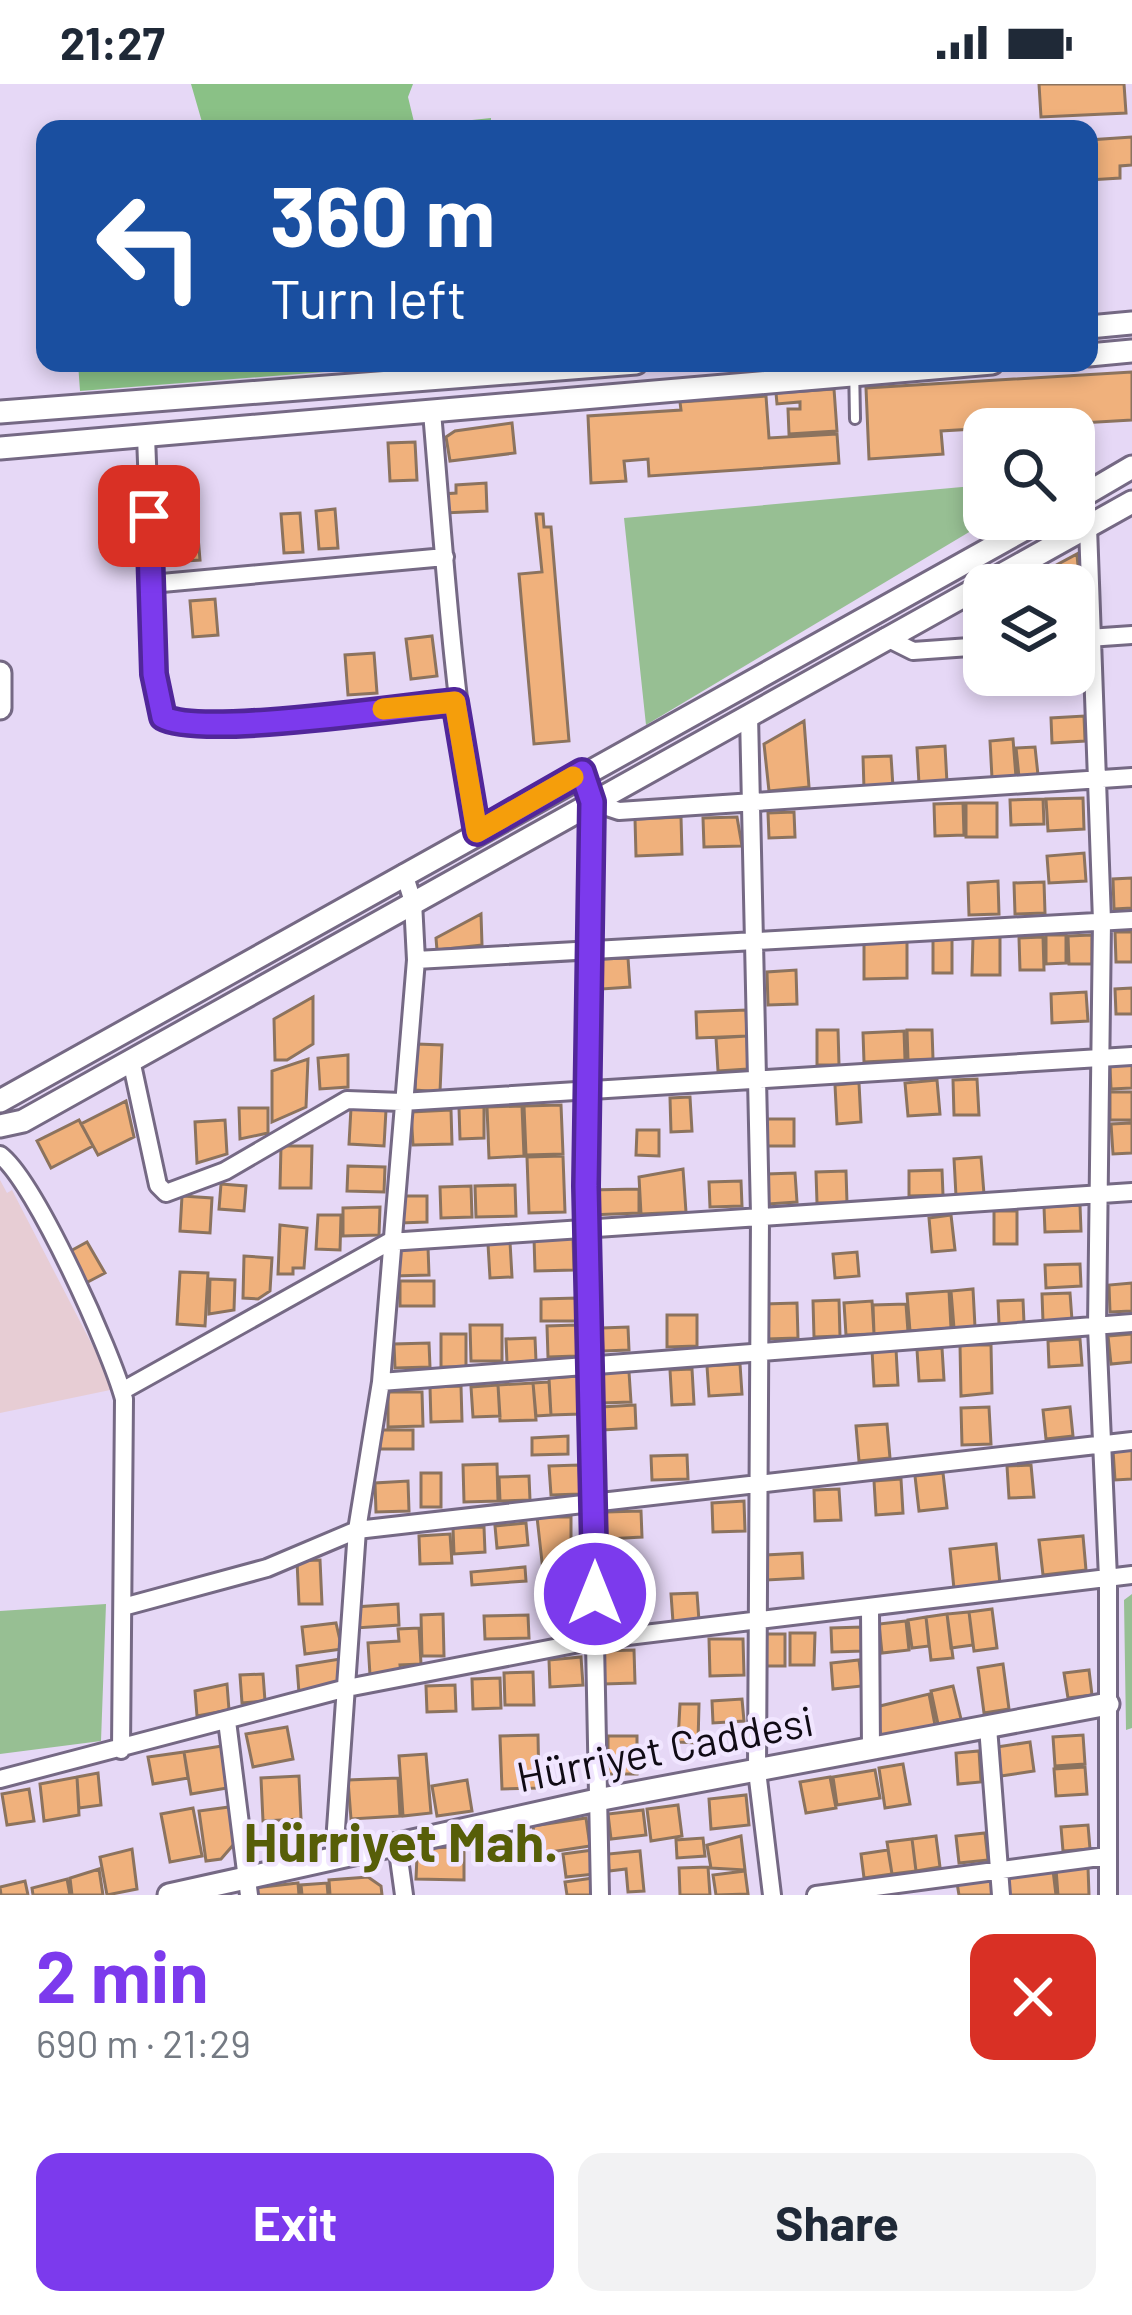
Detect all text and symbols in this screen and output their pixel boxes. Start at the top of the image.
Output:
text: 21:27 [60,15,165,69]
text: 360 m [270,163,495,264]
icon: left [72,168,228,324]
text: Turn left [270,265,467,330]
map controls [963,408,1095,696]
button: search [963,408,1095,540]
pin [98,465,200,567]
icon: arrive [116,483,182,549]
button: layers [963,564,1095,696]
position arrow [532,1531,658,1657]
street label: Hürriyet Caddesi [512,1694,817,1801]
district label: Hürriyet Mah. [244,1808,558,1873]
text: 2 min [36,1931,209,2017]
button: close [970,1934,1096,2060]
text: 690 m · 21:29 [36,2019,251,2066]
button: Exit [36,2153,554,2291]
button: Share [578,2153,1096,2291]

